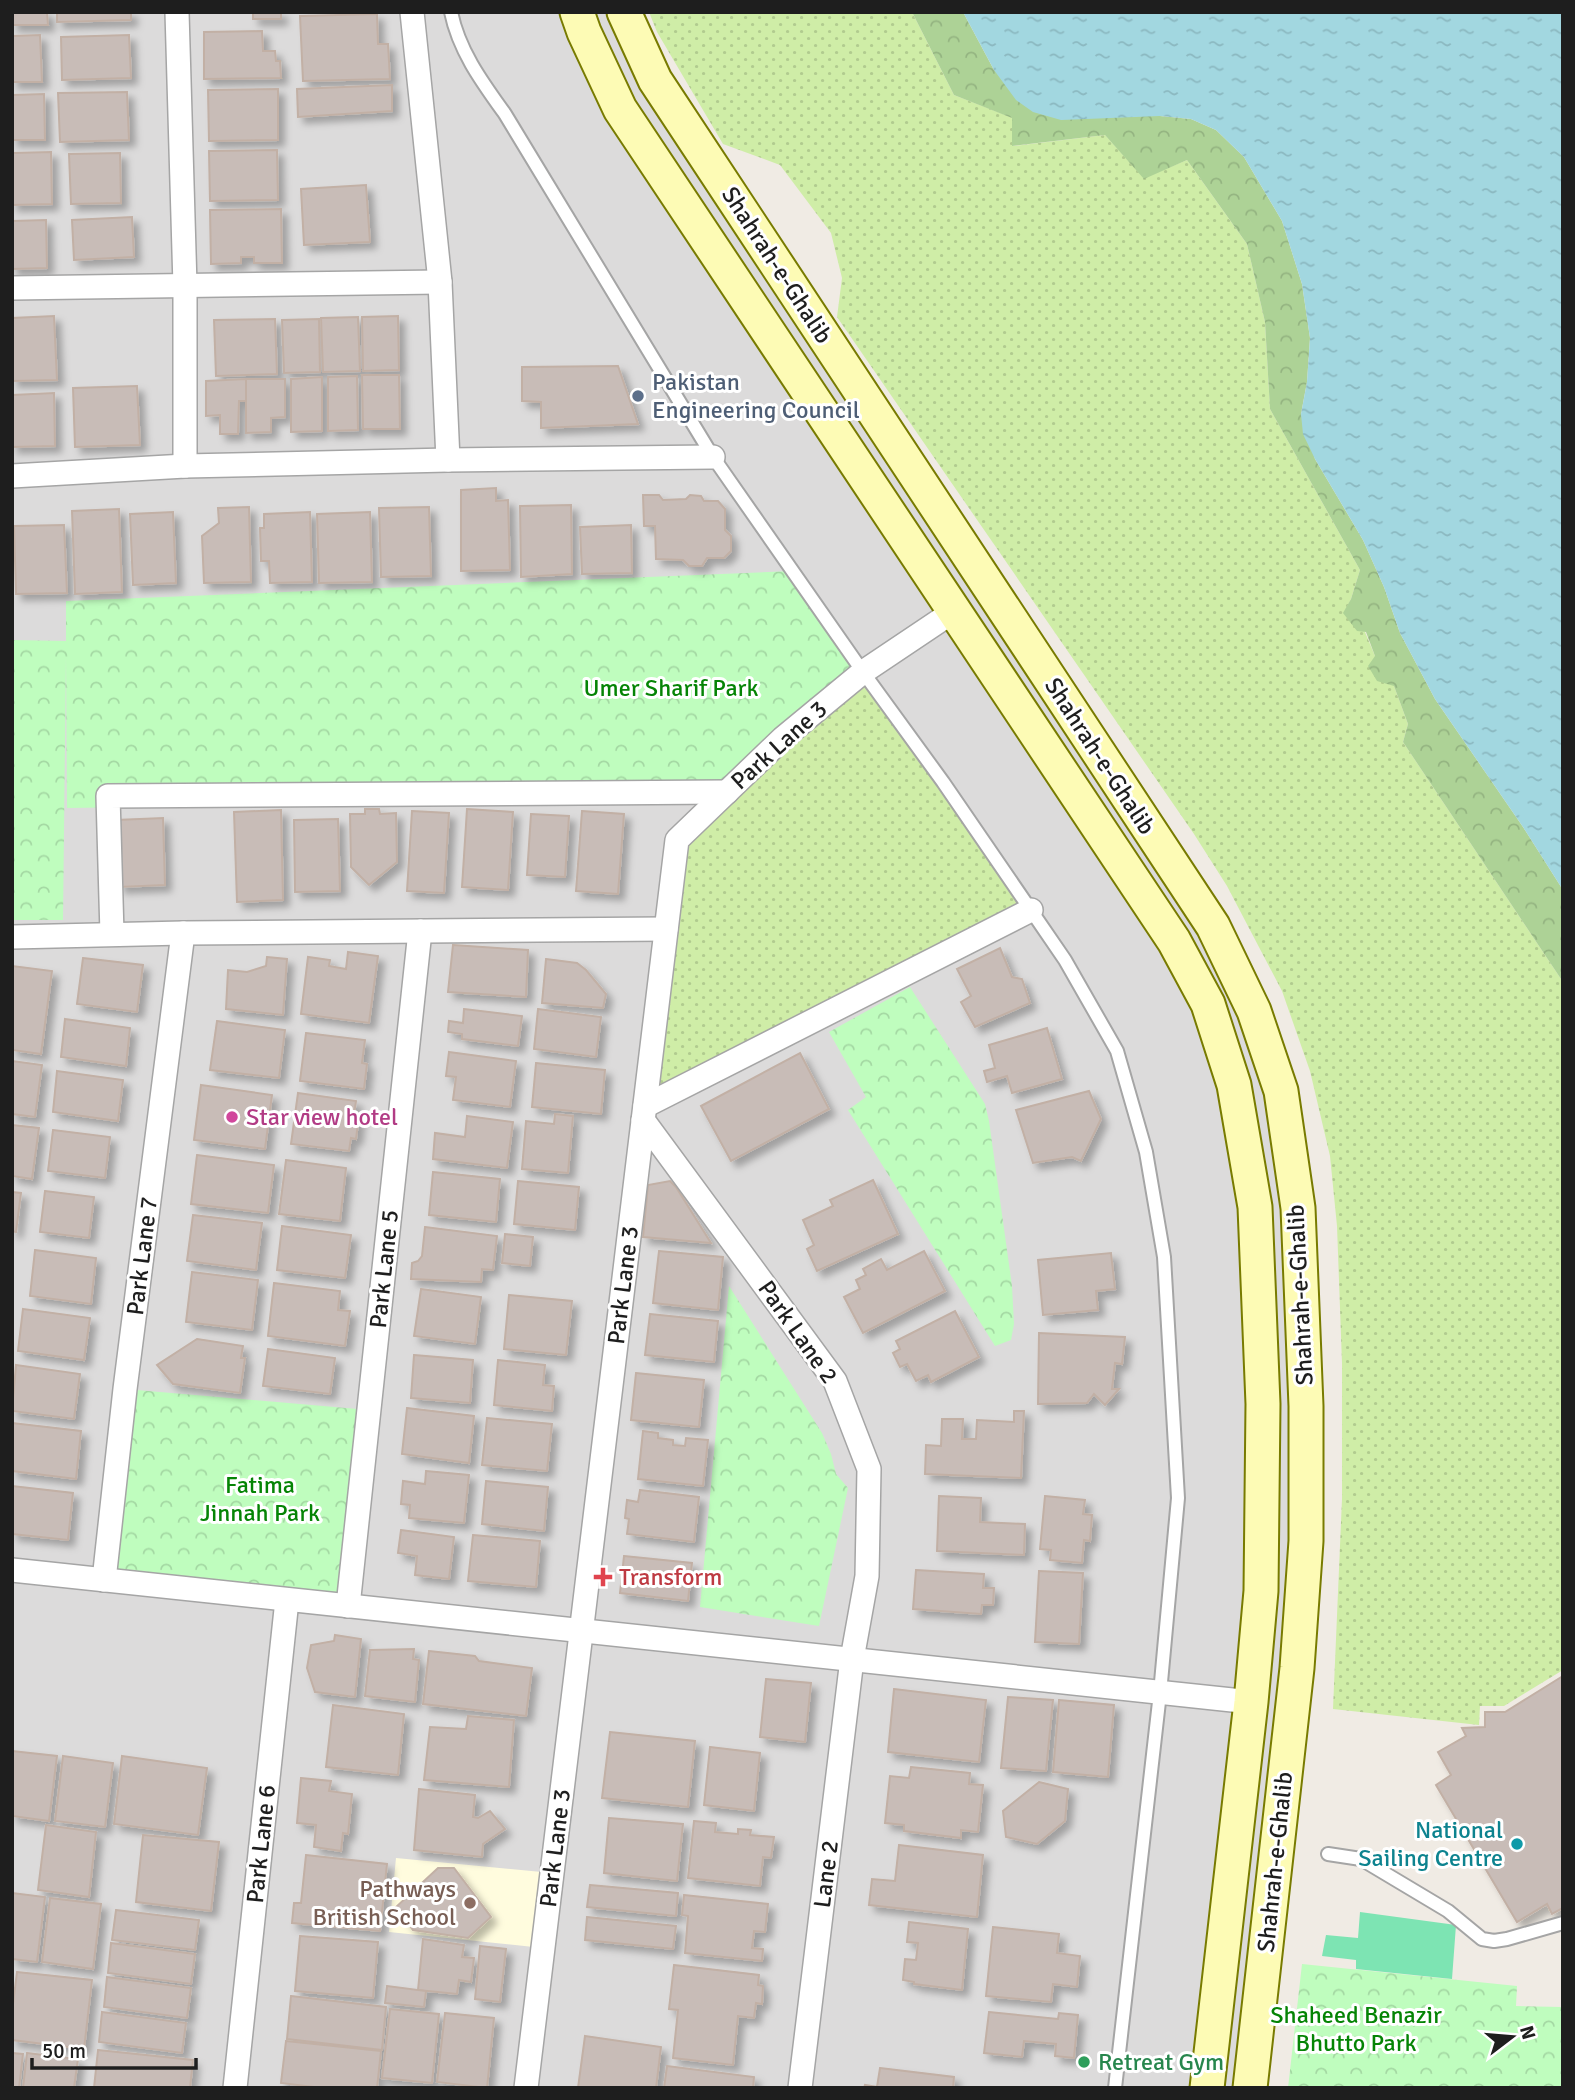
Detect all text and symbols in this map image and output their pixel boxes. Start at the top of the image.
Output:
street label: Shahrah-e-Ghalib [715,181,839,349]
place label: Pakistan Engineering Council [652,367,860,425]
marker: Pakistan Engineering Council [630,388,646,404]
street label: Shahrah-e-Ghalib [1038,672,1162,840]
park label: Umer Sharif Park [584,673,758,703]
street label: Park Lane 3 [725,694,833,796]
place label: Star view hotel [246,1102,398,1132]
marker: Star view hotel [224,1109,240,1125]
street label: Park Lane 7 [120,1195,164,1317]
street label: Shahrah-e-Ghalib [1280,1204,1320,1386]
street label: Park Lane 5 [363,1208,405,1330]
street label: Park Lane 3 [601,1224,645,1346]
street label: Park Lane 2 [752,1275,844,1389]
park label: Fatima Jinnah Park [200,1470,320,1528]
place label: Transform [619,1562,722,1592]
marker: Transform [593,1567,613,1587]
street label: Shahrah-e-Ghalib [1251,1770,1299,1954]
street label: Park Lane 6 [240,1783,282,1905]
street label: Park Lane 3 [533,1787,577,1909]
place label: National Sailing Centre [1358,1815,1503,1873]
marker: National Sailing Centre [1509,1836,1525,1852]
street label: Lane 2 [807,1839,845,1909]
place label: Pathways British School [313,1874,456,1932]
marker: Pathways British School [462,1895,478,1911]
park label: Shaheed Benazir Bhutto Park [1270,2000,1442,2058]
north arrow [1477,2002,1547,2072]
text: N [1514,2023,1541,2042]
scale bar [32,2026,196,2070]
text: 50 m [42,2038,86,2064]
place label: Retreat Gym [1098,2047,1224,2077]
marker: Retreat Gym [1076,2054,1092,2070]

